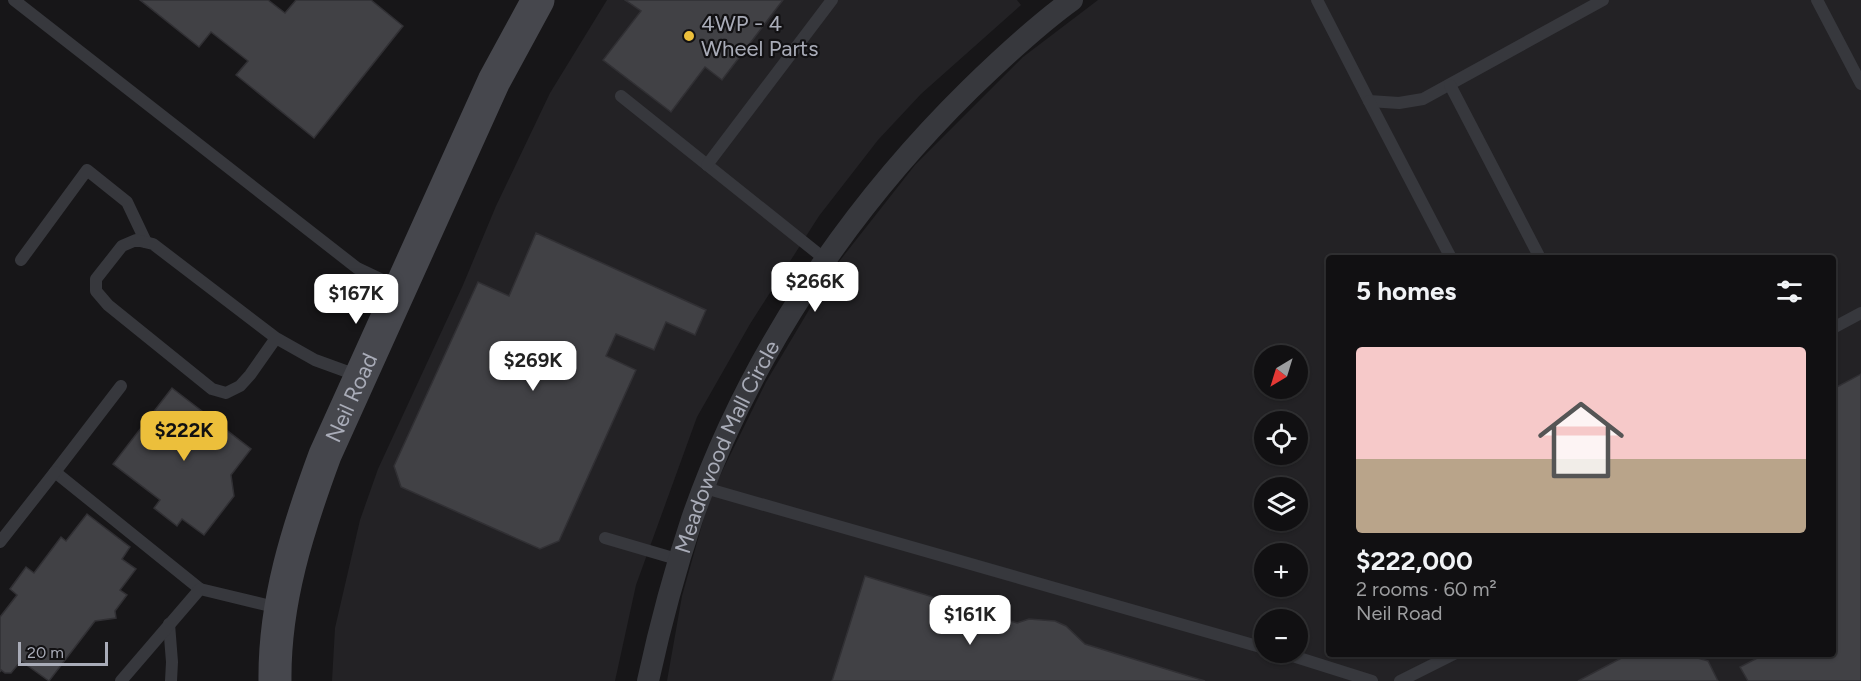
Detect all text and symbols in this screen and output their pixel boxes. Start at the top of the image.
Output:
place label: 4WP - 4 Wheel Parts [701,10,818,62]
marker: 4WP - 4 Wheel Parts [682,29,696,43]
pin: $266K [773,262,857,313]
text: $266K [785,269,845,293]
pin: $167K [314,274,398,325]
text: 5 homes [1356,275,1456,307]
icon: filters [1773,275,1806,308]
text: $167K [328,281,384,305]
street label: Meadowood Mall Circle [669,335,785,557]
pin: $269K [491,341,575,392]
north arrow [1254,345,1308,399]
map controls [1254,345,1308,663]
text: $269K [503,348,563,372]
street label: Neil Road [320,349,383,447]
icon: home [1527,386,1635,494]
pin: $222K [142,411,226,462]
button: locate [1254,411,1308,465]
text: $222K [154,418,214,442]
button: layers [1254,477,1308,531]
button: + [1254,543,1308,597]
text: $222,000 [1356,545,1473,577]
text: 2 rooms · 60 m² [1356,577,1497,601]
pin: $161K [928,595,1012,646]
text: Neil Road [1356,601,1442,625]
text: $161K [944,602,996,626]
button: − [1254,609,1308,663]
scale bar [18,639,108,666]
text: 20 m [27,643,64,662]

